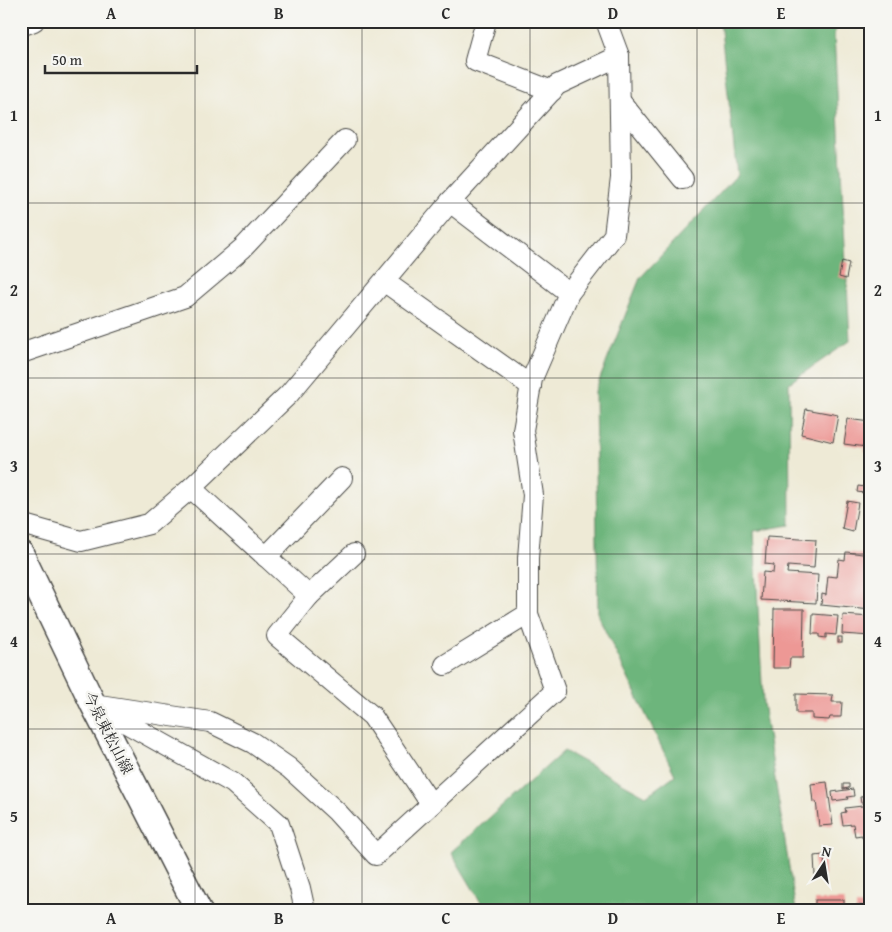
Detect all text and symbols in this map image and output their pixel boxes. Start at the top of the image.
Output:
text: A [106,1,117,25]
text: B [274,1,284,25]
text: C [441,1,451,25]
text: D [608,1,618,25]
text: E [777,1,786,25]
scale bar [45,42,198,74]
text: 50 m [52,49,83,70]
text: 1 [10,103,18,127]
text: 1 [874,103,882,127]
text: 2 [10,278,18,302]
text: 2 [874,278,882,302]
text: 3 [10,454,18,478]
text: 3 [874,454,882,478]
text: 4 [10,629,18,653]
text: 4 [874,629,882,653]
street label: 今泉東松山線 [79,688,138,778]
text: 5 [10,804,18,828]
text: 5 [874,804,882,828]
north arrow [800,840,850,890]
text: N [820,841,834,862]
text: A [106,906,117,930]
text: B [274,906,284,930]
text: C [441,906,451,930]
text: D [608,906,618,930]
text: E [777,906,786,930]

